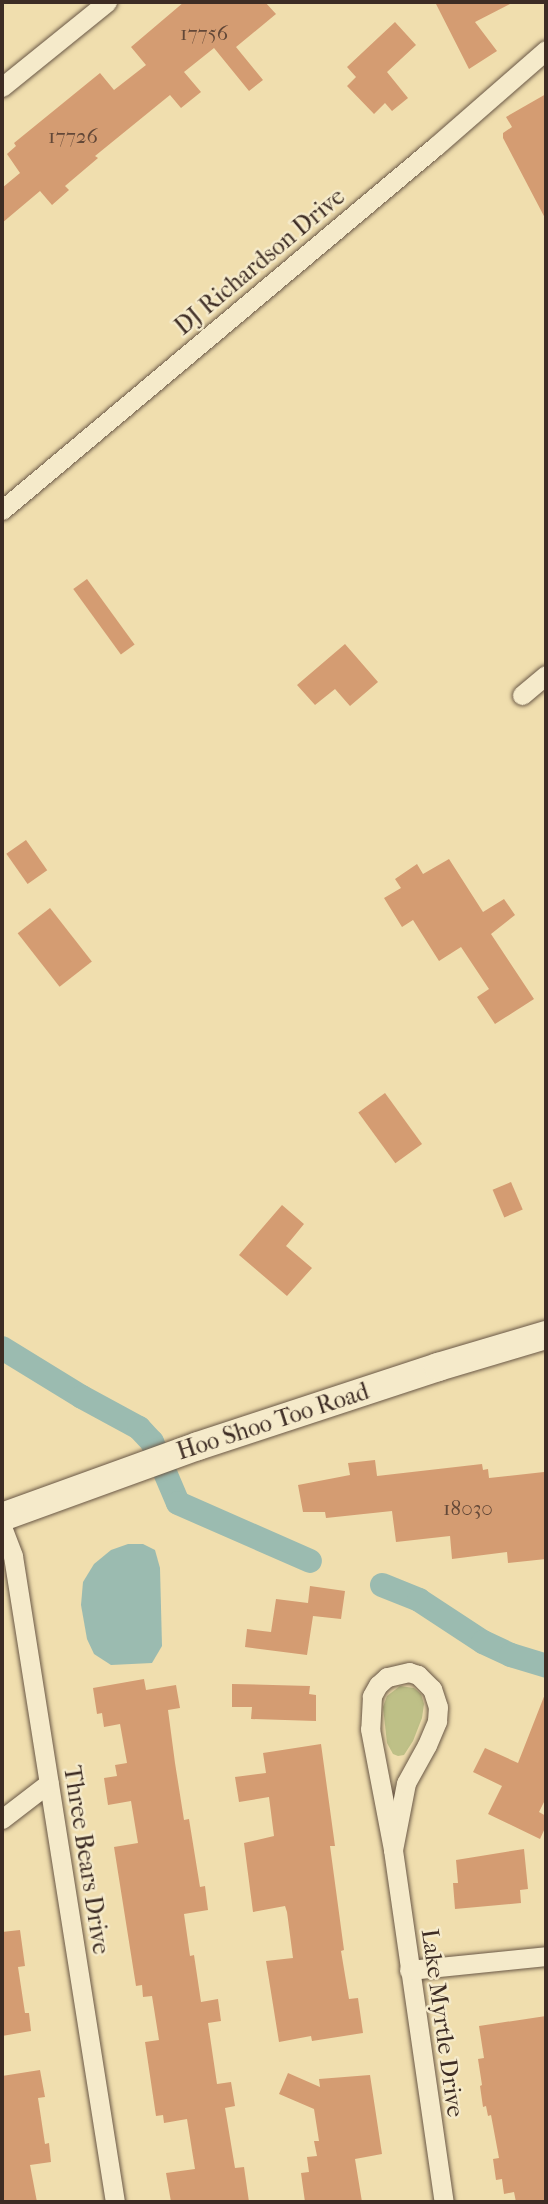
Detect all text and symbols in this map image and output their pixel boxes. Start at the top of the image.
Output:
house number: 17756 [180,20,228,46]
house number: 17726 [48,123,98,149]
street label: DJ Richardson Drive [169,182,351,342]
street label: Hoo Shoo Too Road [173,1377,373,1467]
house number: 18030 [443,1495,493,1521]
street label: Three Bears Drive [57,1764,115,1956]
street label: Lake Myrtle Drive [415,1927,469,2119]

